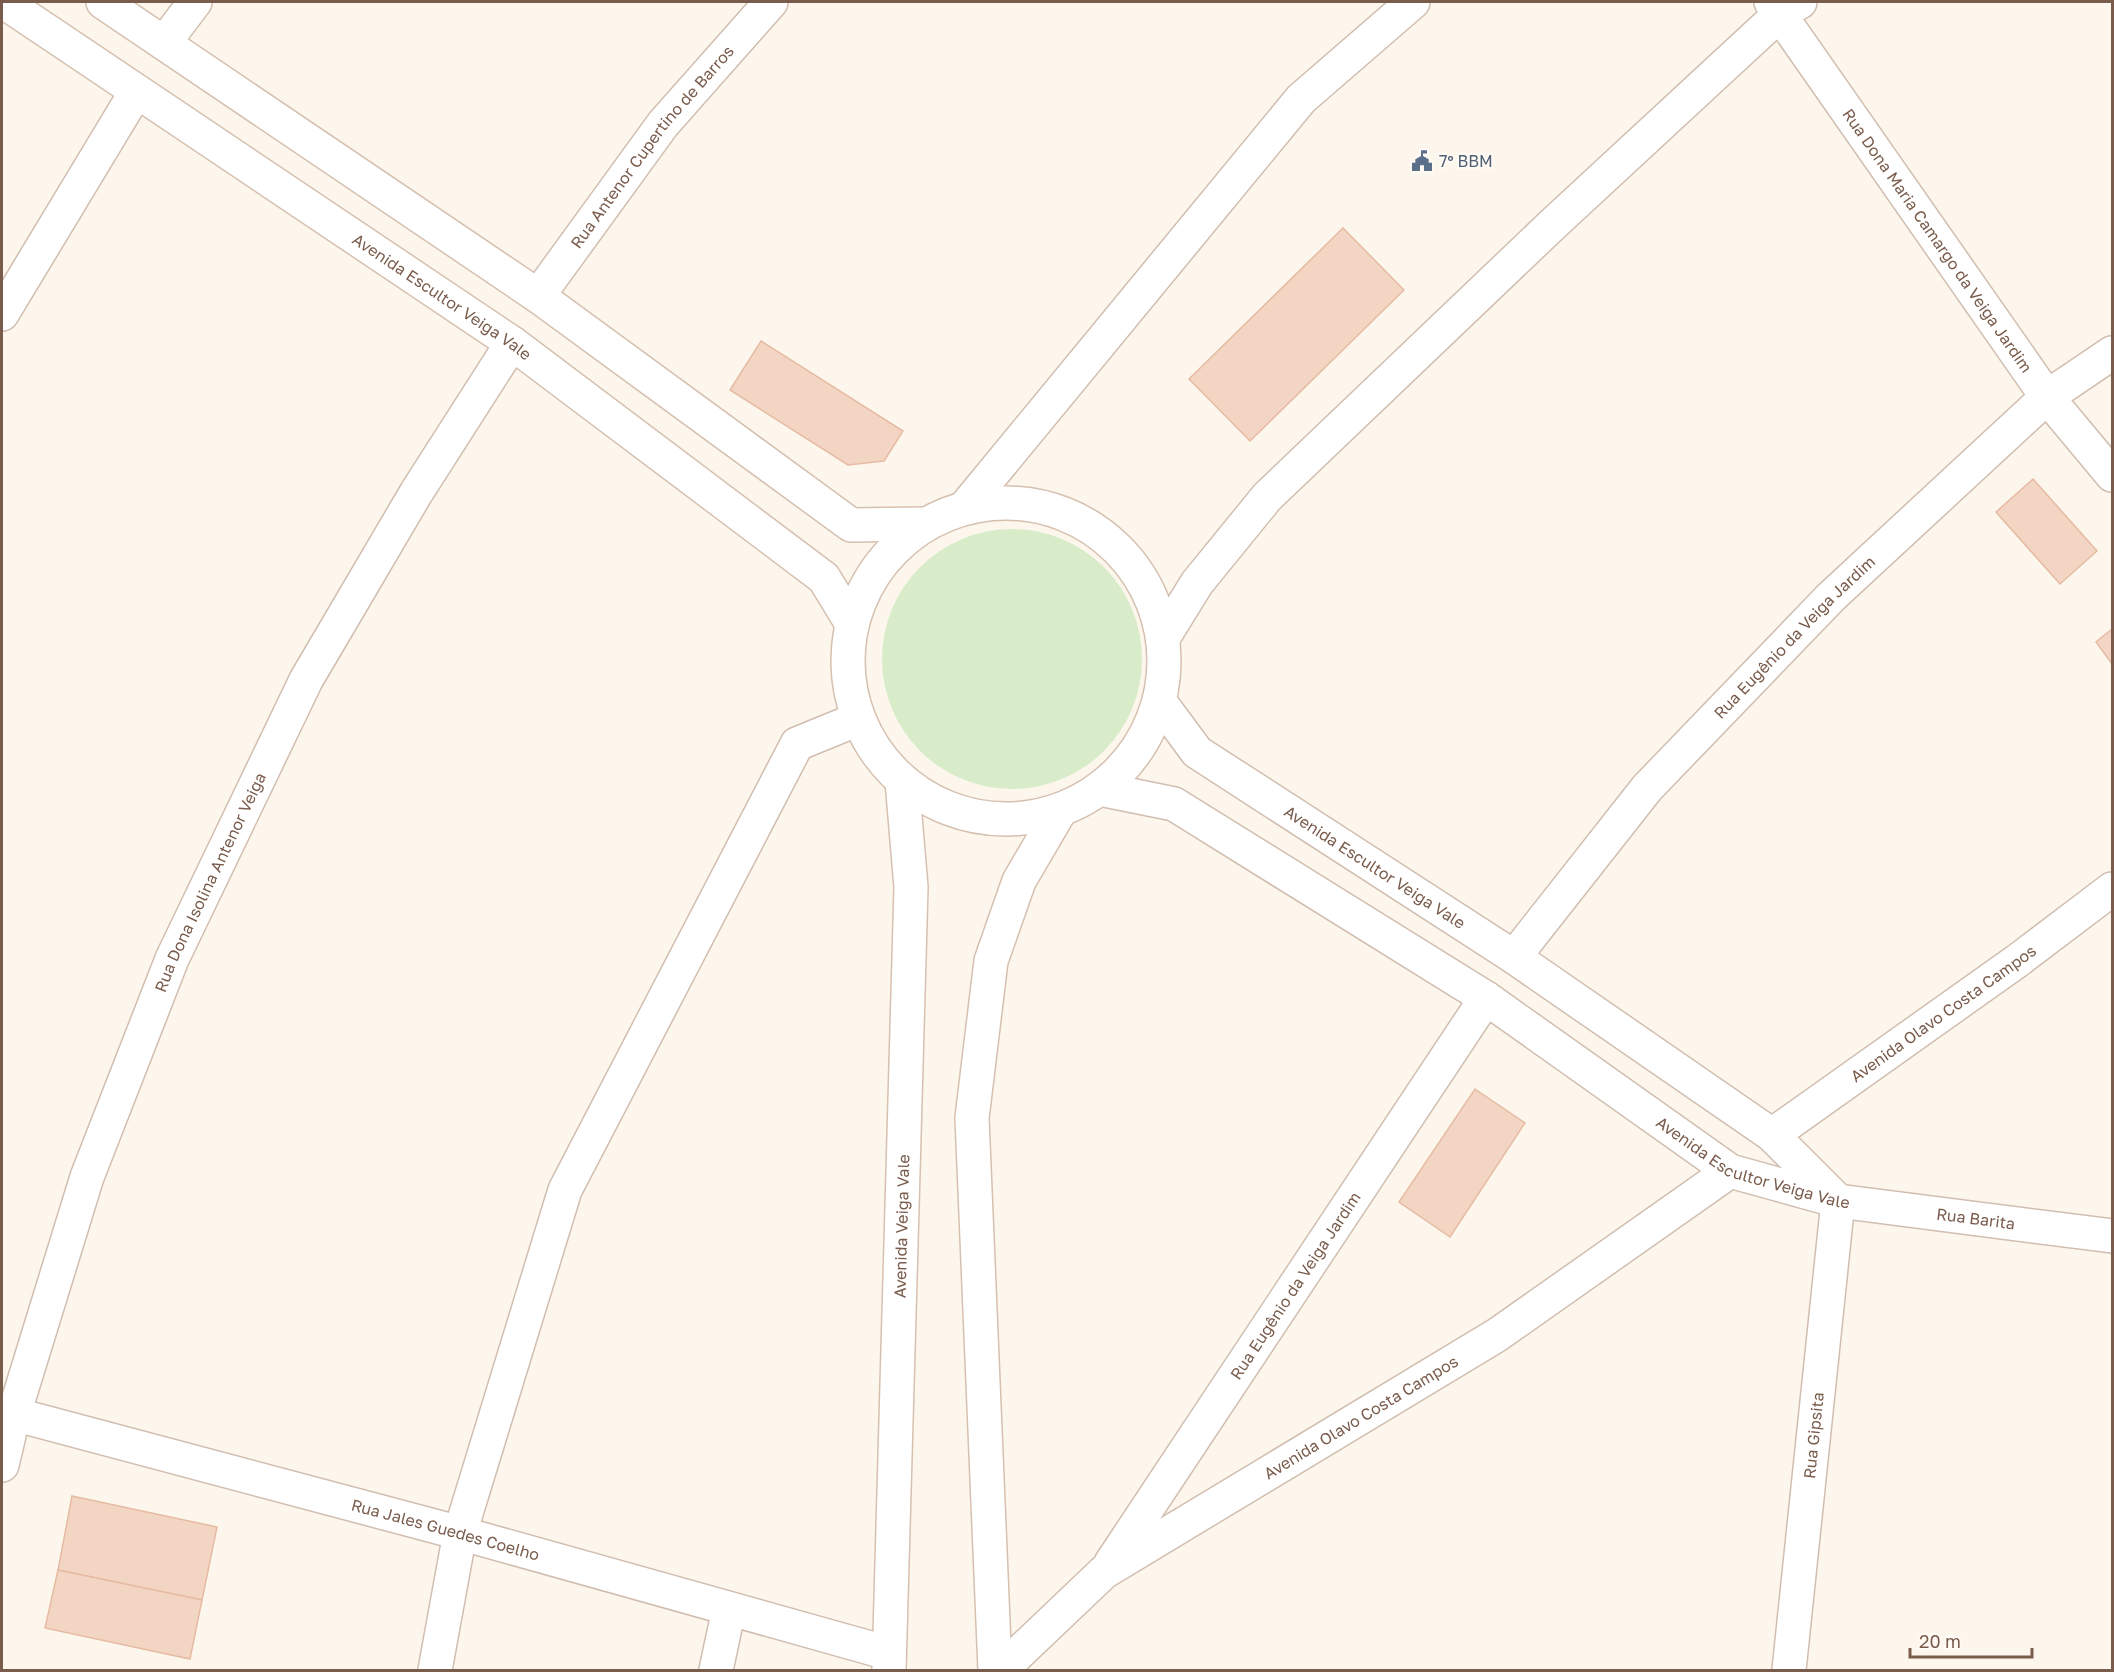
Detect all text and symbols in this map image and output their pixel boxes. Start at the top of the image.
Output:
street label: Rua Antenor Cupertino de Barros [566,41,738,252]
street label: Rua Dona Maria Camargo da Veiga Jardim [1839,105,2037,376]
public building icon: 7º BBM [1410,149,1434,173]
place label: 7º BBM [1439,151,1493,171]
street label: Avenida Escultor Veiga Vale [349,229,536,364]
street label: Rua Eugênio da Veiga Jardim [1709,551,1879,723]
street label: Rua Dona Isolina Antenor Veiga [150,769,270,995]
street label: Avenida Escultor Veiga Vale [1280,801,1469,933]
street label: Avenida Olavo Costa Campos [1846,940,2040,1086]
street label: Avenida Escultor Veiga Vale [1652,1112,1851,1212]
street label: Avenida Veiga Vale [889,1154,913,1298]
street label: Rua Eugênio da Veiga Jardim [1226,1188,1365,1383]
street label: Rua Barita [1935,1204,2016,1234]
street label: Avenida Olavo Costa Campos [1260,1351,1461,1483]
street label: Rua Gipsita [1799,1391,1828,1480]
street label: Rua Jales Guedes Coelho [349,1494,542,1565]
scale bar [1910,1621,2032,1659]
text: 20 m [1919,1630,1961,1652]

